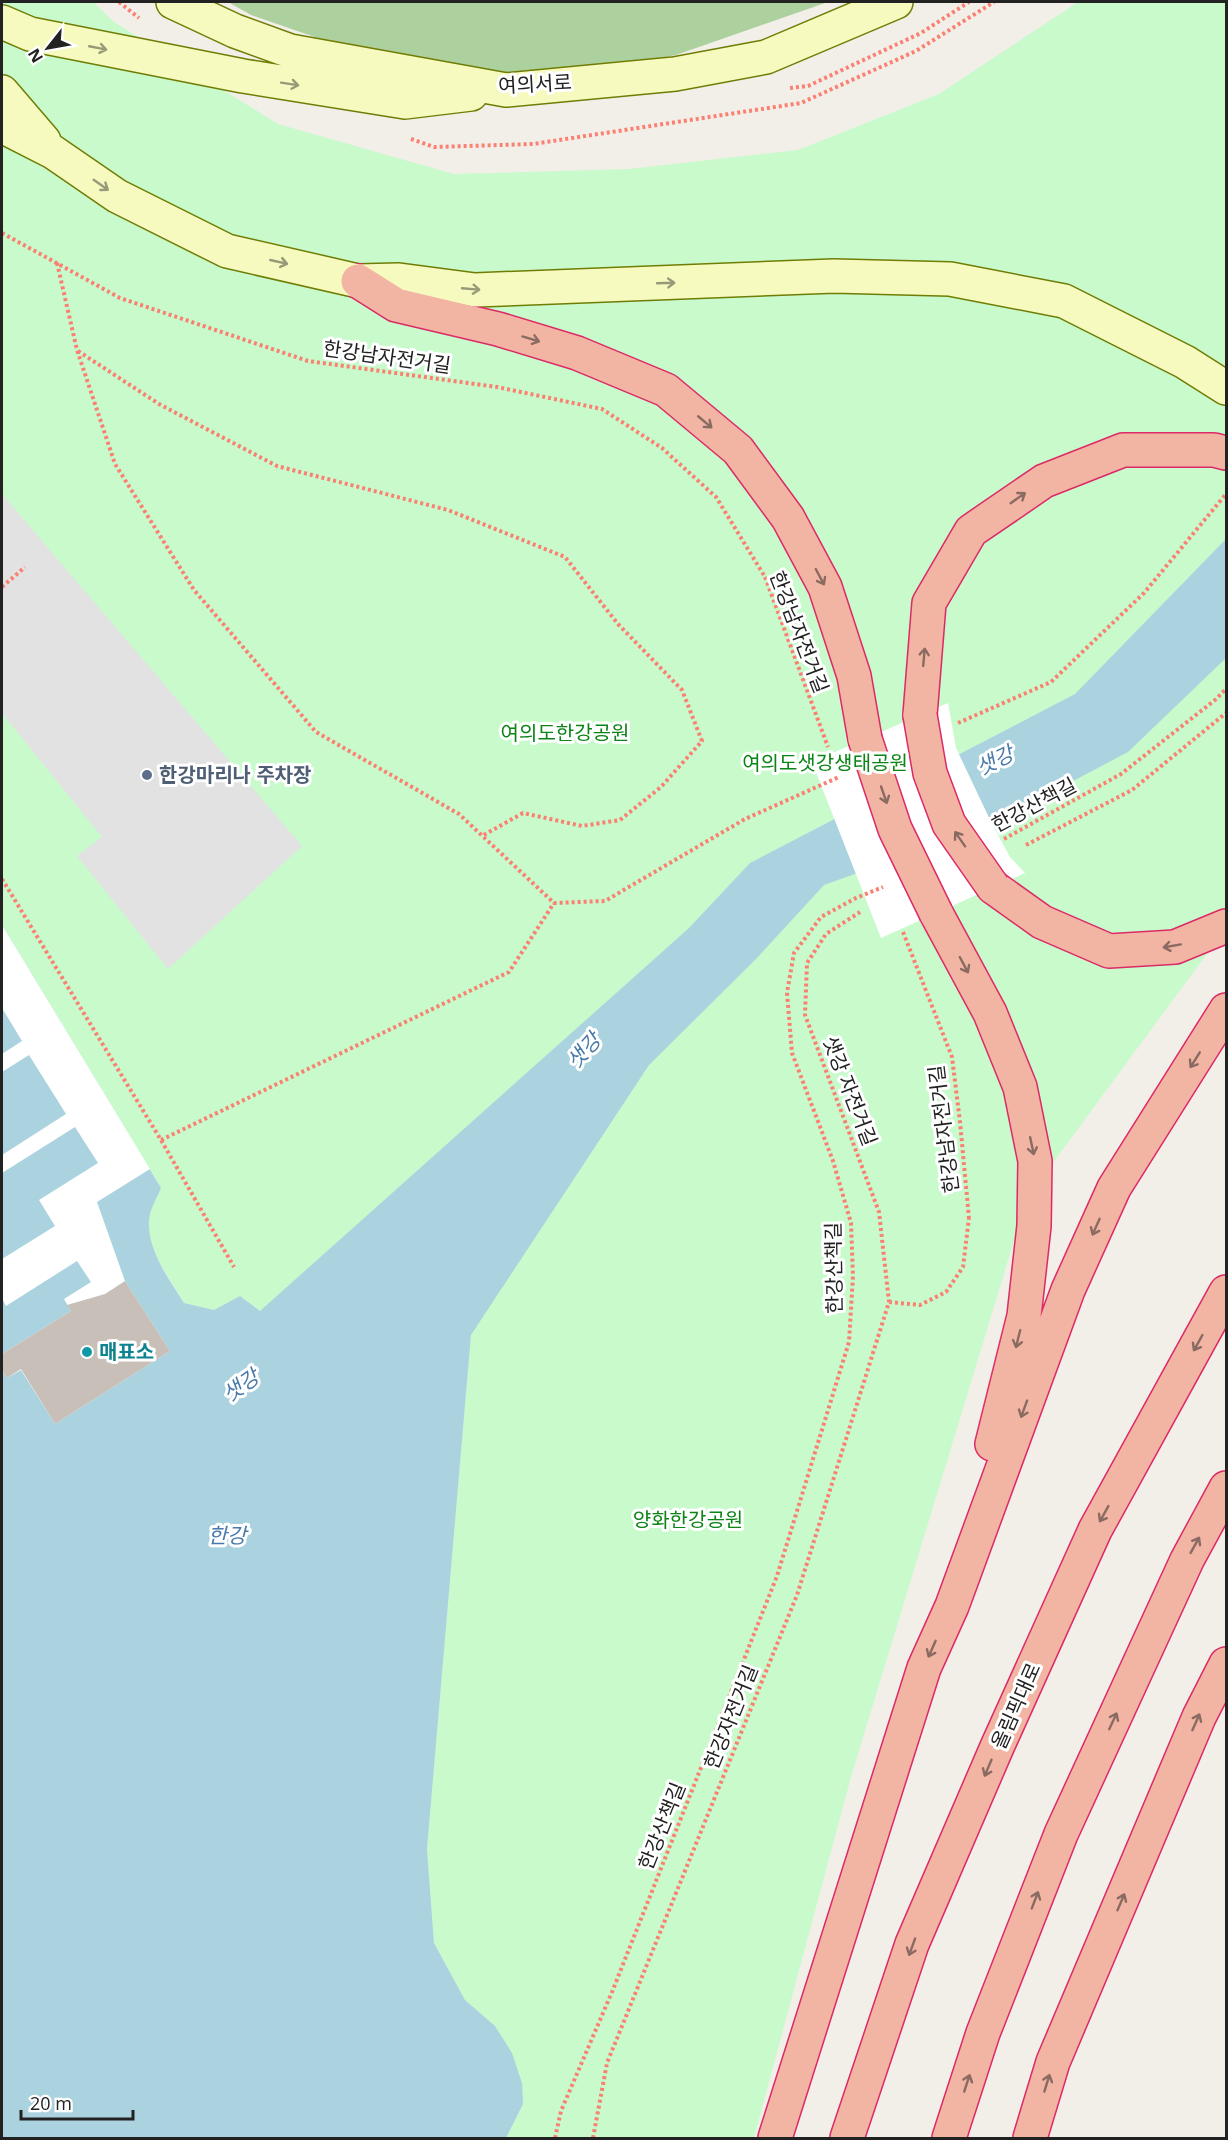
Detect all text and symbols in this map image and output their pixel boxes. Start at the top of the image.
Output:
north arrow [18,18,78,78]
one-way arrow [88,43,107,54]
text: N [22,44,48,67]
street label: 여의서로 [498,68,572,99]
one-way arrow [279,78,299,89]
one-way arrow [93,179,109,191]
one-way arrow [269,257,288,269]
one-way arrow [655,277,675,288]
one-way arrow [461,284,480,295]
street label: 한강남자전거길 [321,334,453,379]
one-way arrow [521,334,540,345]
one-way arrow [697,415,712,429]
one-way arrow [1009,492,1026,505]
street label: 한강남자전거길 [764,567,835,697]
one-way arrow [814,568,826,585]
one-way arrow [919,648,930,668]
park label: 여의도한강공원 [501,719,629,746]
water label: 샛강 [971,738,1020,781]
park label: 여의도샛강생태공원 [742,749,908,776]
place label: 한강마리나 주차장 [159,761,311,788]
marker: 한강마리나 주차장 [140,768,154,782]
street label: 한강산책길 [987,771,1081,838]
one-way arrow [879,785,890,804]
one-way arrow [954,831,966,847]
one-way arrow [1163,941,1182,952]
one-way arrow [959,955,970,973]
water label: 샛강 [560,1025,608,1074]
street label: 샛강 자전거길 [817,1032,884,1150]
one-way arrow [1189,1051,1201,1068]
street label: 한강남자전거길 [922,1063,965,1195]
one-way arrow [1027,1136,1038,1155]
one-way arrow [1090,1218,1102,1236]
street label: 한강산책길 [819,1222,848,1314]
one-way arrow [1012,1330,1023,1349]
one-way arrow [1192,1334,1204,1351]
place label: 매표소 [99,1338,154,1365]
marker: 매표소 [80,1345,94,1359]
water label: 샛강 [217,1361,266,1408]
one-way arrow [1018,1399,1029,1417]
one-way arrow [1098,1505,1110,1522]
park label: 양화한강공원 [633,1506,743,1533]
water label: 한강 [208,1521,249,1549]
one-way arrow [1190,1536,1202,1553]
one-way arrow [926,1640,937,1658]
street label: 올림픽대로 [985,1658,1047,1753]
street label: 한강자전거길 [697,1661,764,1773]
one-way arrow [1108,1713,1119,1731]
one-way arrow [1191,1714,1203,1732]
one-way arrow [982,1758,993,1776]
street label: 한강산책길 [632,1778,691,1874]
one-way arrow [1031,1891,1042,1910]
one-way arrow [1116,1893,1127,1912]
one-way arrow [905,1937,916,1956]
one-way arrow [963,2074,974,2093]
one-way arrow [1042,2074,1053,2093]
scale bar [21,2083,134,2121]
text: 20 m [30,2091,72,2115]

